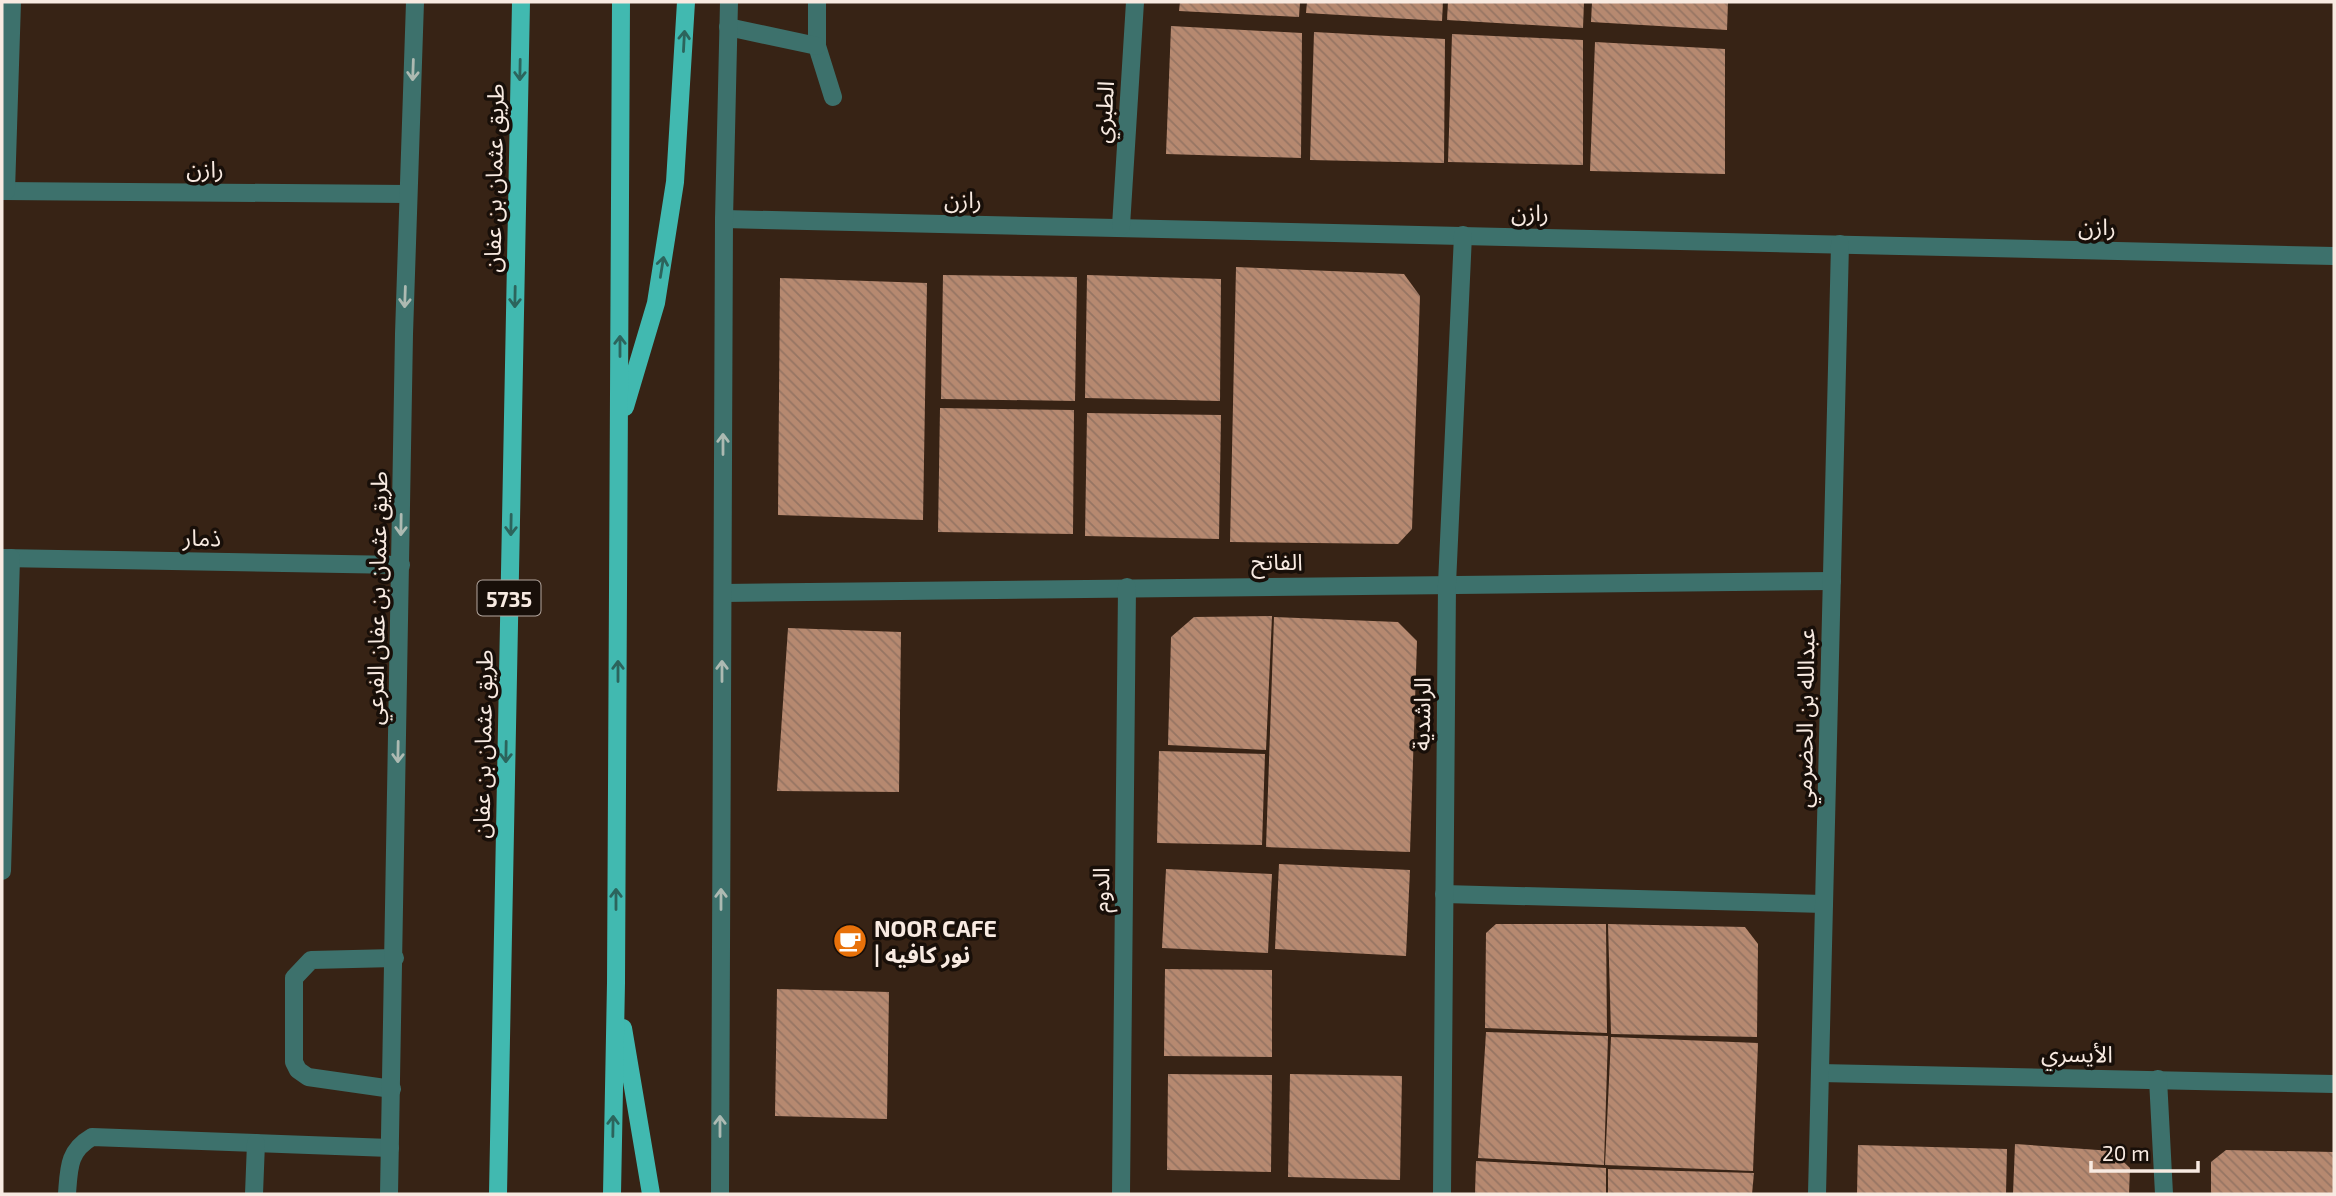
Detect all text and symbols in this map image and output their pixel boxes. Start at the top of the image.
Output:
one-way arrow [677,29,690,52]
one-way arrow [406,58,419,81]
one-way arrow [513,58,526,81]
street label: الطبري [1087,80,1123,144]
street label: طريق عثمان بن عفان [477,83,510,273]
street label: رازن [186,154,224,183]
street label: رازن [944,185,982,214]
street label: رازن [1511,198,1549,227]
street label: رازن [2078,212,2116,241]
one-way arrow [656,256,669,279]
one-way arrow [398,286,411,309]
one-way arrow [508,286,522,309]
one-way arrow [613,334,626,357]
one-way arrow [716,432,730,455]
street label: طريق عثمان بن عفان الفرعي [360,471,397,725]
one-way arrow [395,513,408,536]
one-way arrow [504,513,518,536]
street label: ذمار [182,523,221,552]
street label: الفاتح [1251,547,1303,579]
road number: 5735 [477,580,540,616]
street label: عبدالله بن الحضرمي [1788,628,1824,808]
street label: طريق عثمان بن عفان [466,649,499,839]
one-way arrow [611,660,625,683]
one-way arrow [715,660,729,683]
street label: الراشدية [1406,677,1437,751]
one-way arrow [391,741,405,764]
one-way arrow [500,741,513,764]
street label: الدوم [1086,867,1119,913]
one-way arrow [610,887,623,910]
one-way arrow [714,887,728,910]
place label: NOOR CAFE | نور كافيه [874,914,997,969]
cafe icon: NOOR CAFE | نور كافيه [831,922,869,960]
street label: الأيسري [2041,1038,2113,1072]
one-way arrow [606,1115,620,1138]
one-way arrow [713,1115,727,1138]
scale bar [2091,1130,2198,1174]
text: 20 m [2102,1140,2150,1165]

